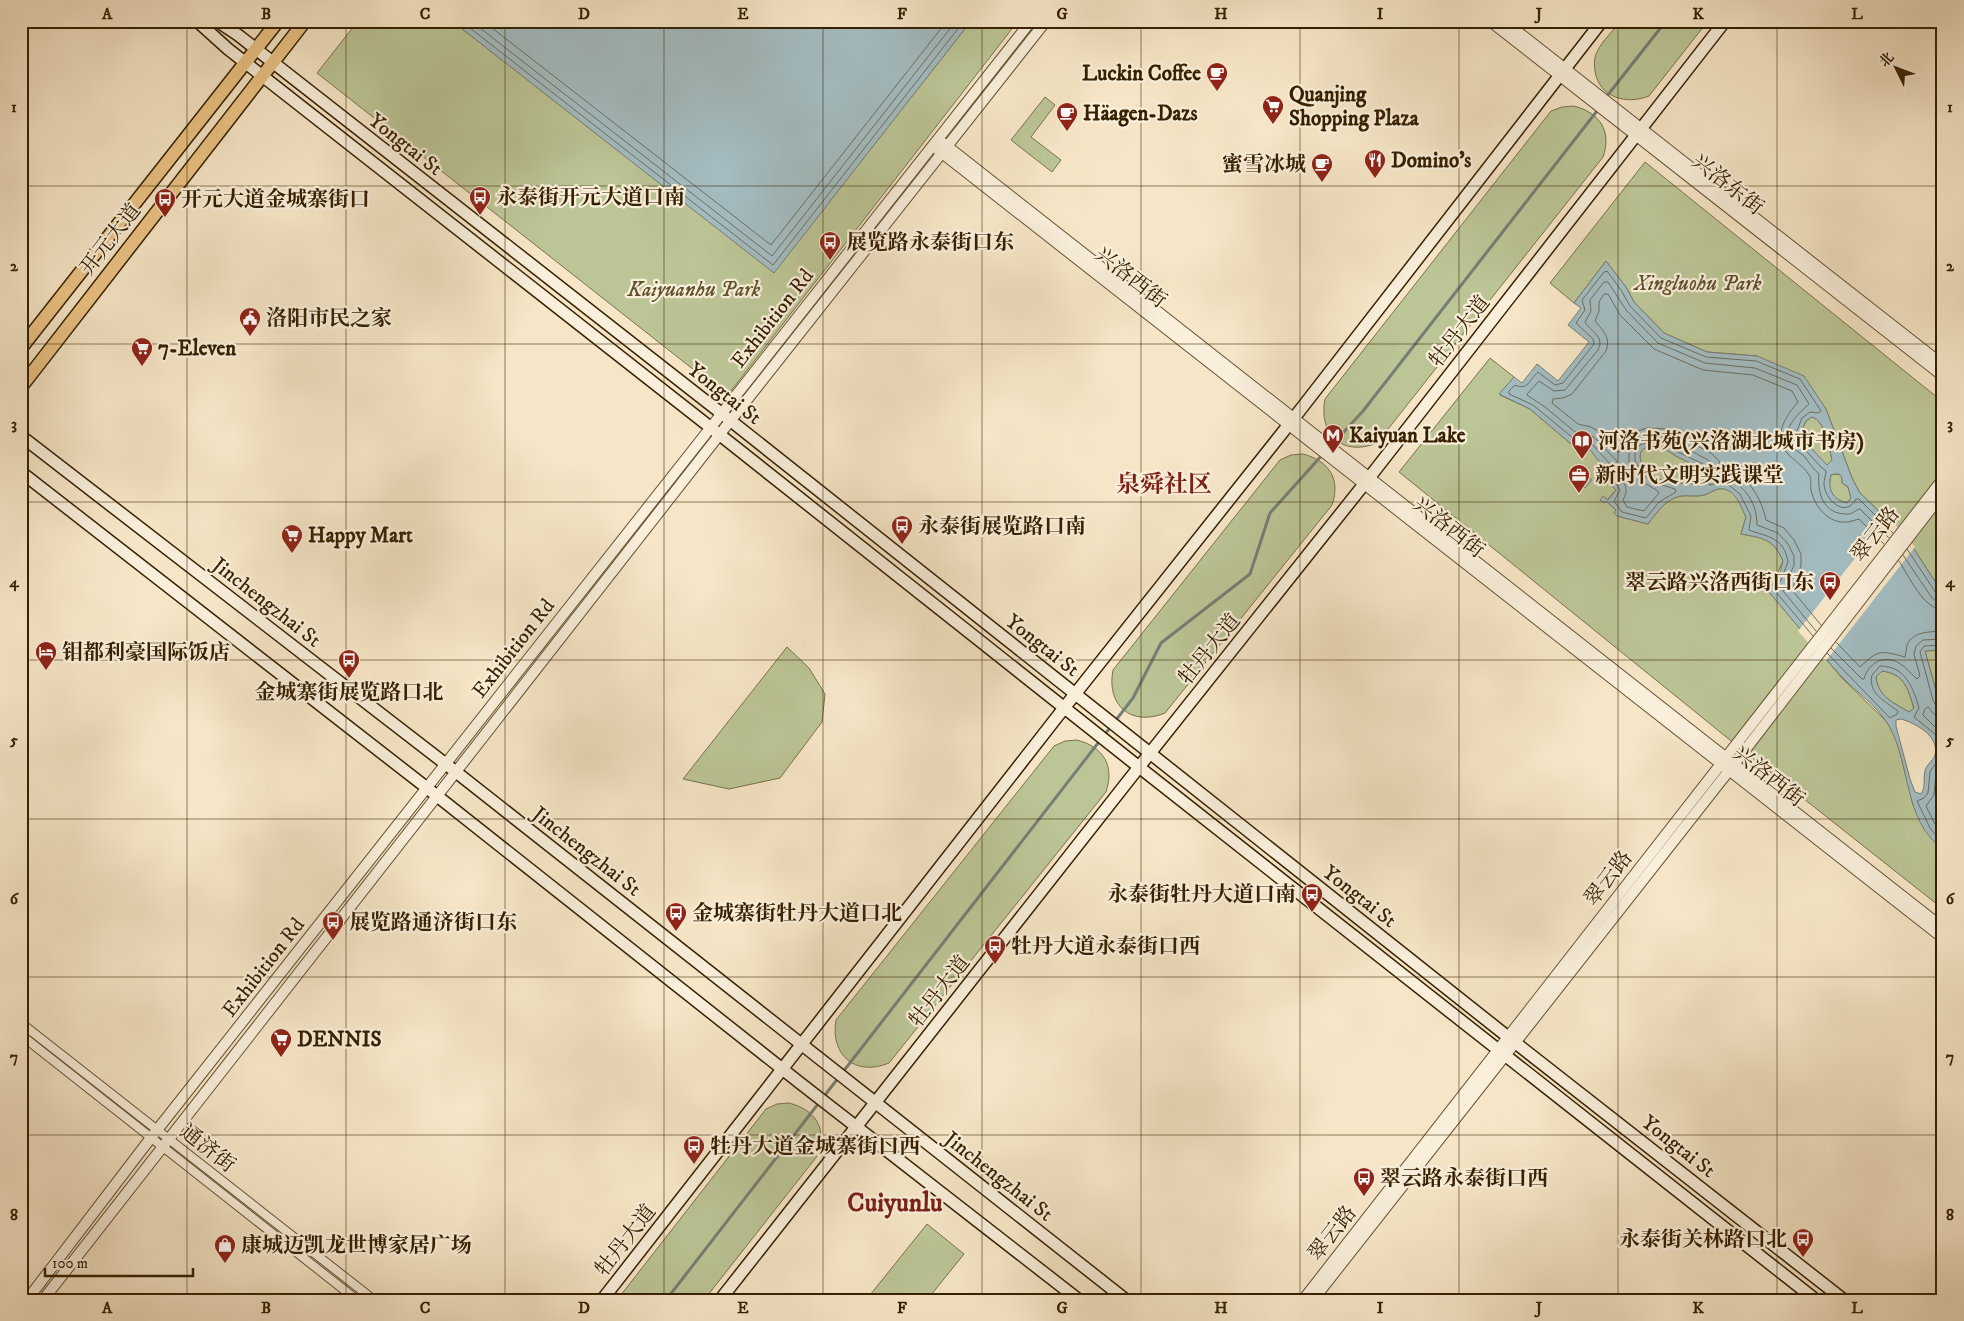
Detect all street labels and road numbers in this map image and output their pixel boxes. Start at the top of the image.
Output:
street label: Yongtai St [363,108,448,182]
street label: 兴洛东街 [1686,149,1768,221]
street label: 开元大道 [75,199,147,281]
street label: 兴洛西街 [1089,242,1171,314]
street label: Exhibition Rd [726,263,820,374]
street label: 牡丹大道 [1424,291,1496,373]
street label: Yongtai St [682,357,767,431]
street label: 兴洛西街 [1407,492,1489,564]
street label: 翠云路 [1846,502,1905,567]
street label: Jinchengzhai St [205,551,326,653]
street label: Exhibition Rd [467,593,561,704]
street label: Yongtai St [1000,609,1085,683]
street label: 牡丹大道 [1173,609,1246,690]
street label: 兴洛西街 [1727,741,1809,813]
street label: Jinchengzhai St [525,800,646,902]
street label: 翠云路 [1579,846,1638,911]
street label: Yongtai St [1317,860,1402,934]
street label: Exhibition Rd [217,912,311,1023]
street label: 牡丹大道 [904,951,976,1033]
street label: Yongtai St [1636,1110,1721,1184]
street label: 通济街 [175,1119,240,1178]
street label: Jinchengzhai St [937,1125,1058,1227]
street label: 牡丹大道 [590,1200,662,1282]
street label: 翠云路 [1303,1201,1362,1266]

